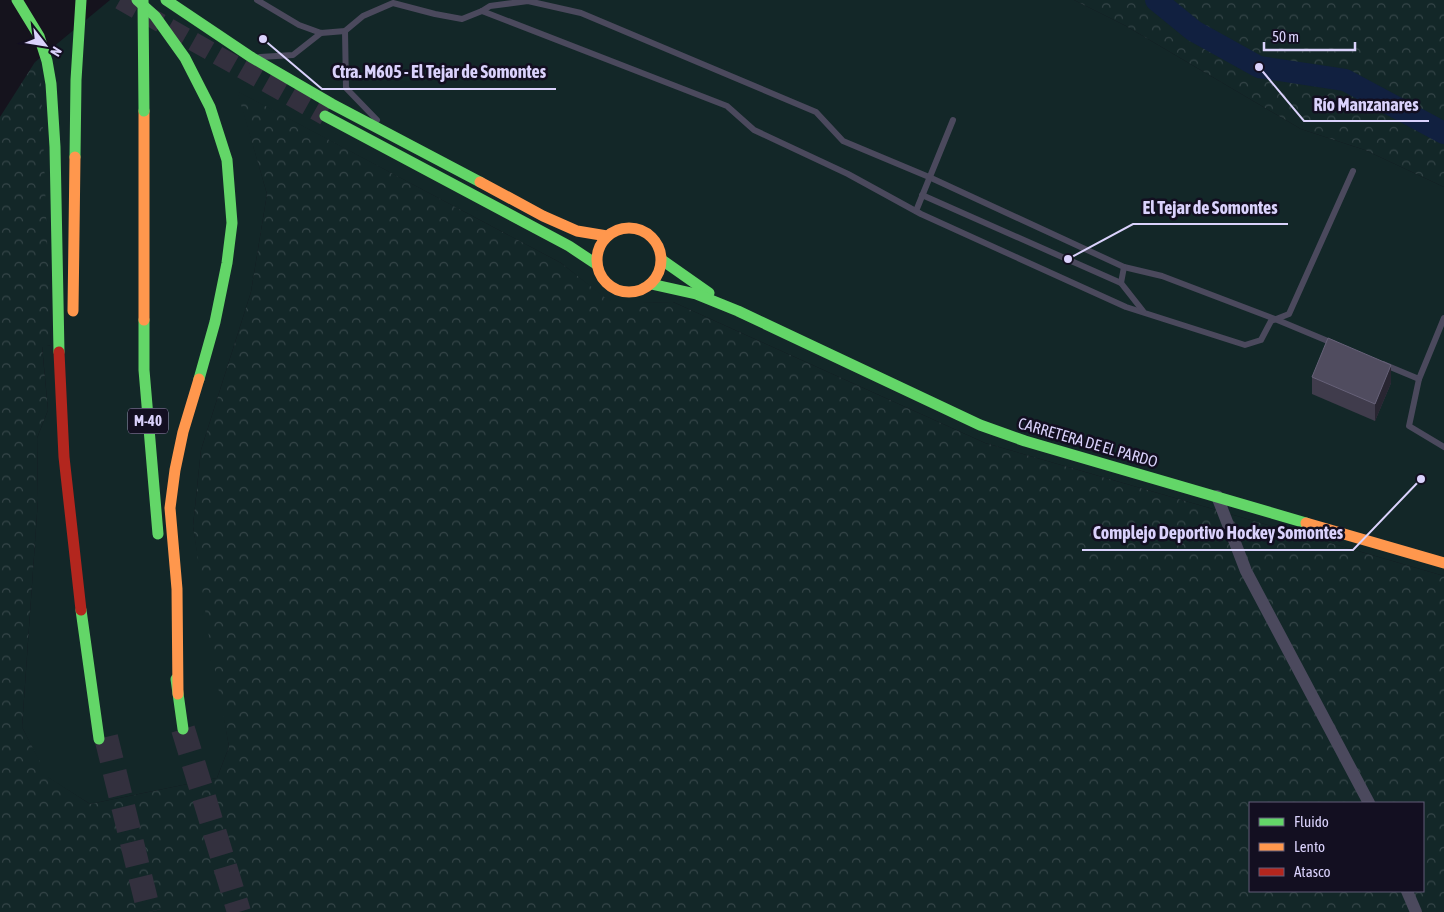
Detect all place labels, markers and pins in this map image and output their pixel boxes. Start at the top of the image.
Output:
callout: Ctra. M605 - El Tejar de Somontes [322,56,556,89]
callout: Río Manzanares [1304,88,1429,121]
callout: El Tejar de Somontes [1133,191,1288,224]
callout: Complejo Deportivo Hockey Somontes [1082,517,1353,550]

